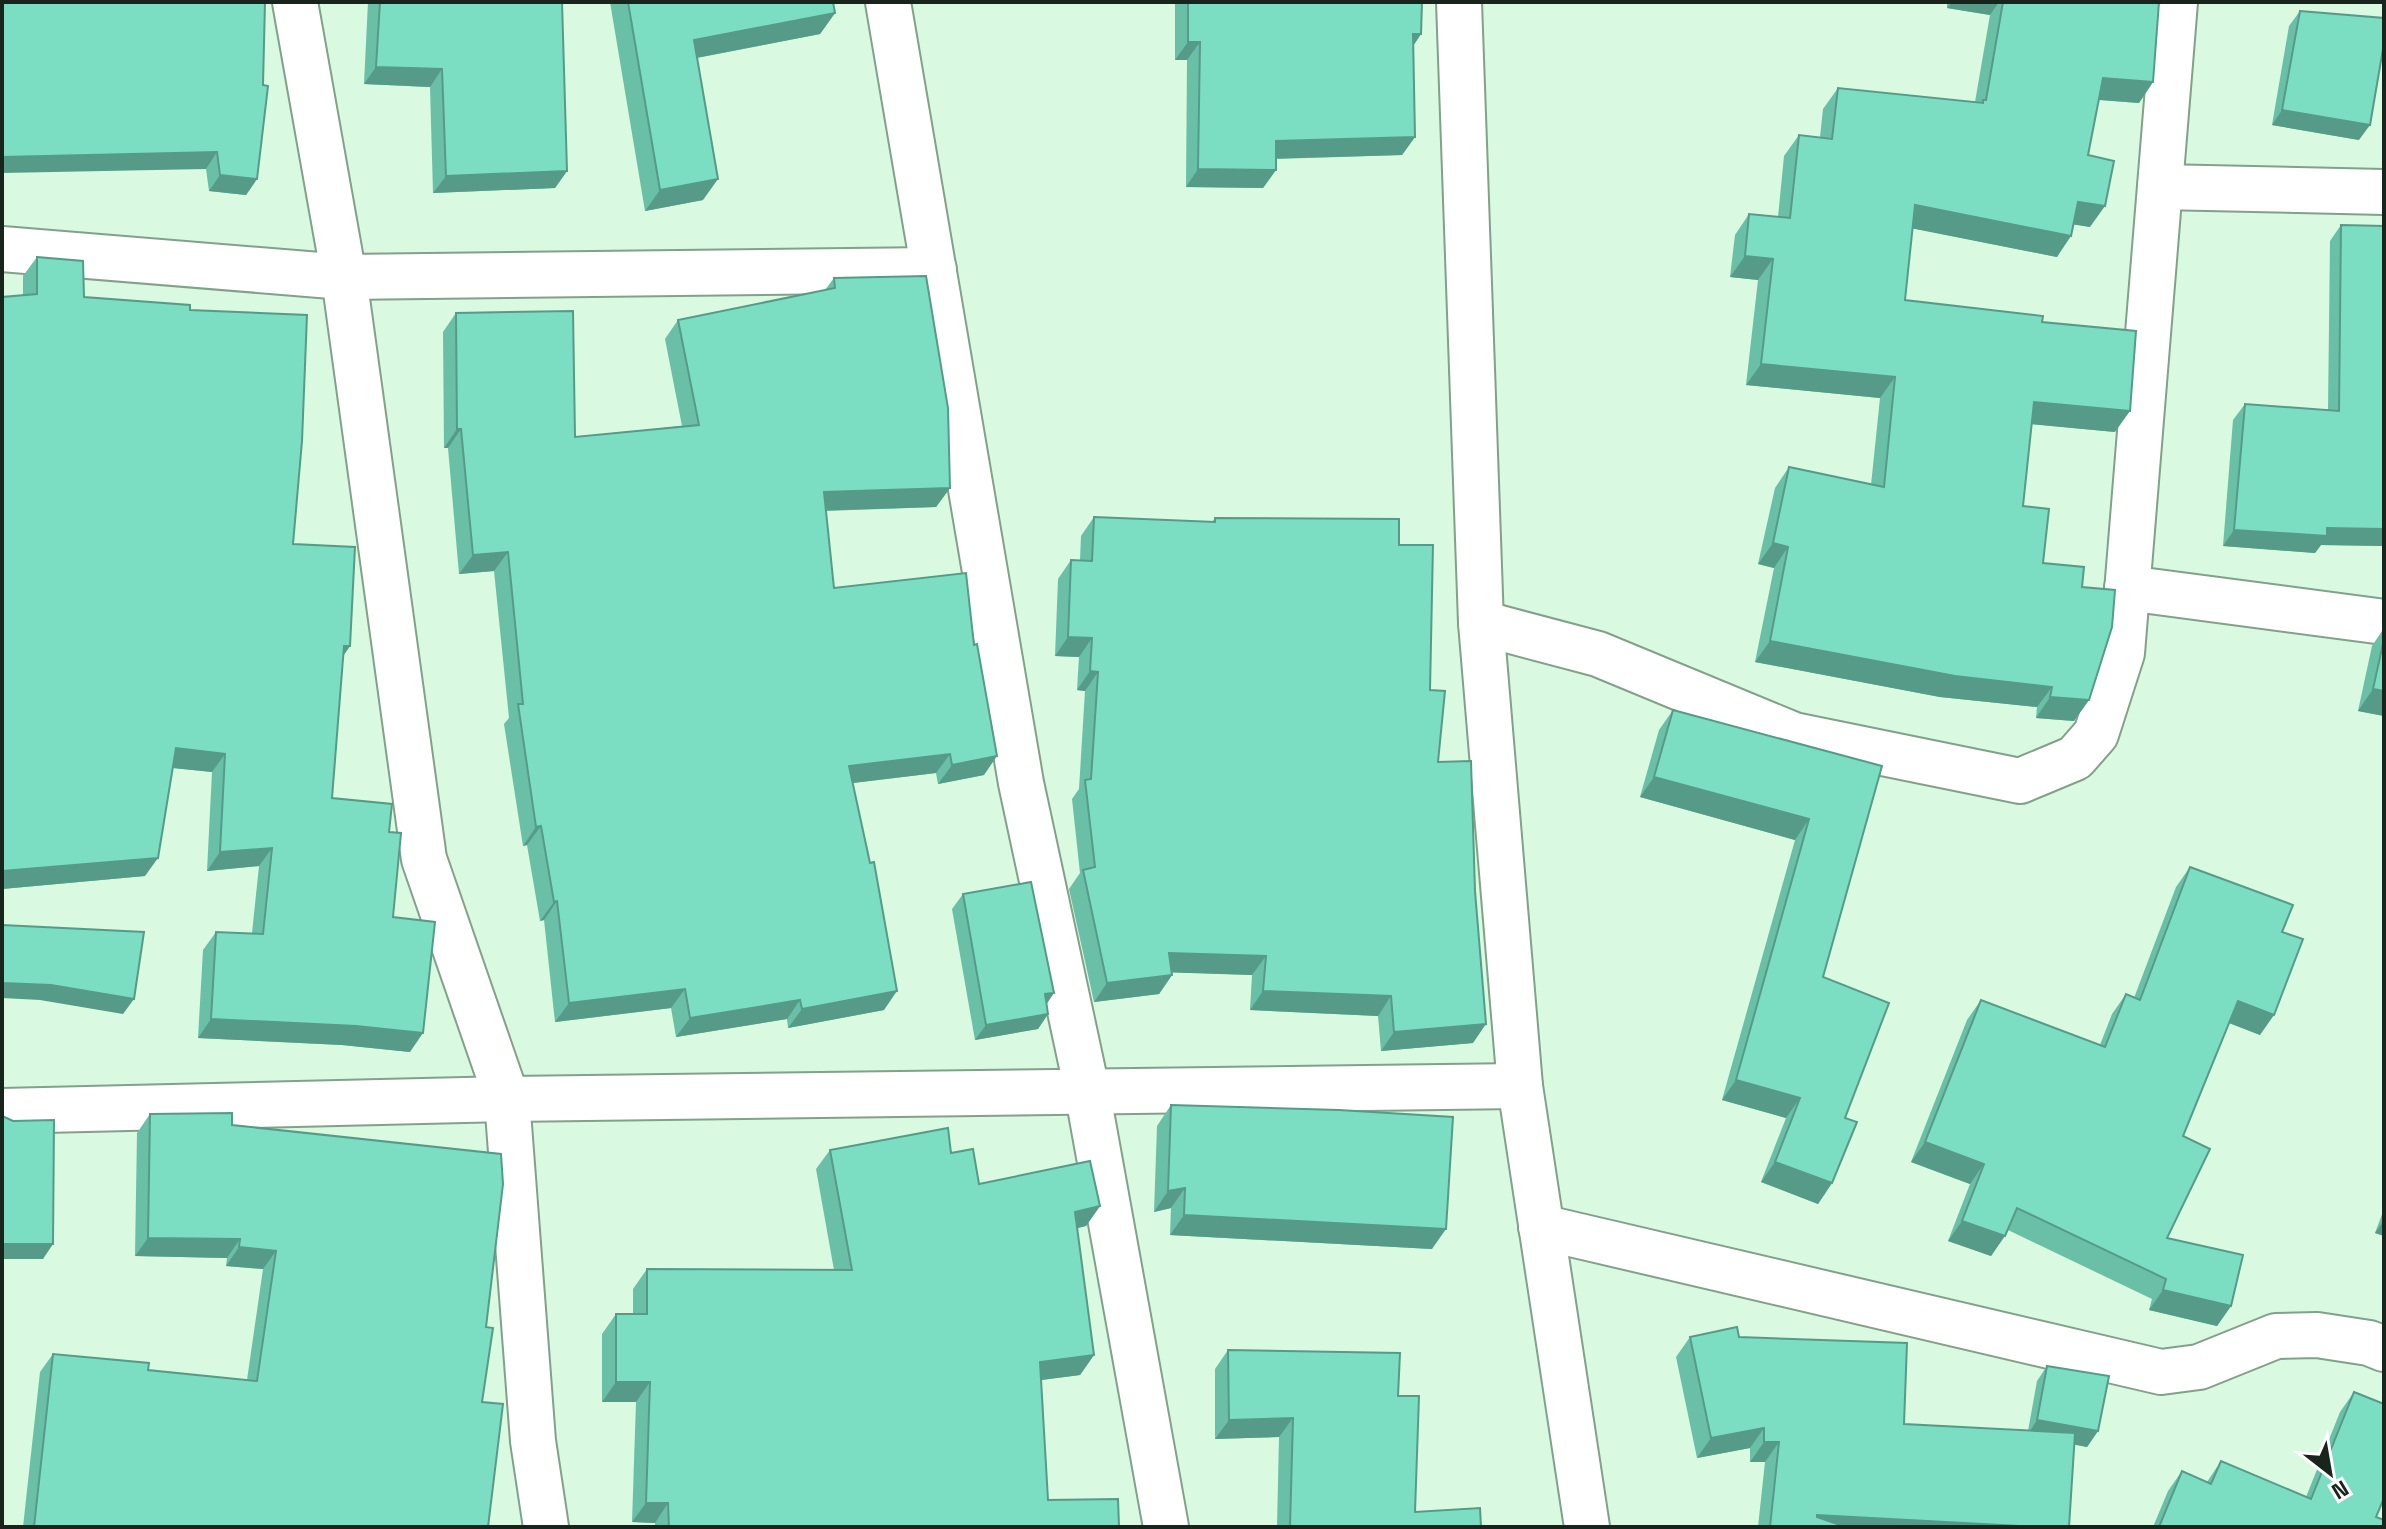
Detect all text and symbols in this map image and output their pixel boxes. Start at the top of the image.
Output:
north arrow [2290,1433,2370,1513]
text: N [2327,1474,2354,1506]

